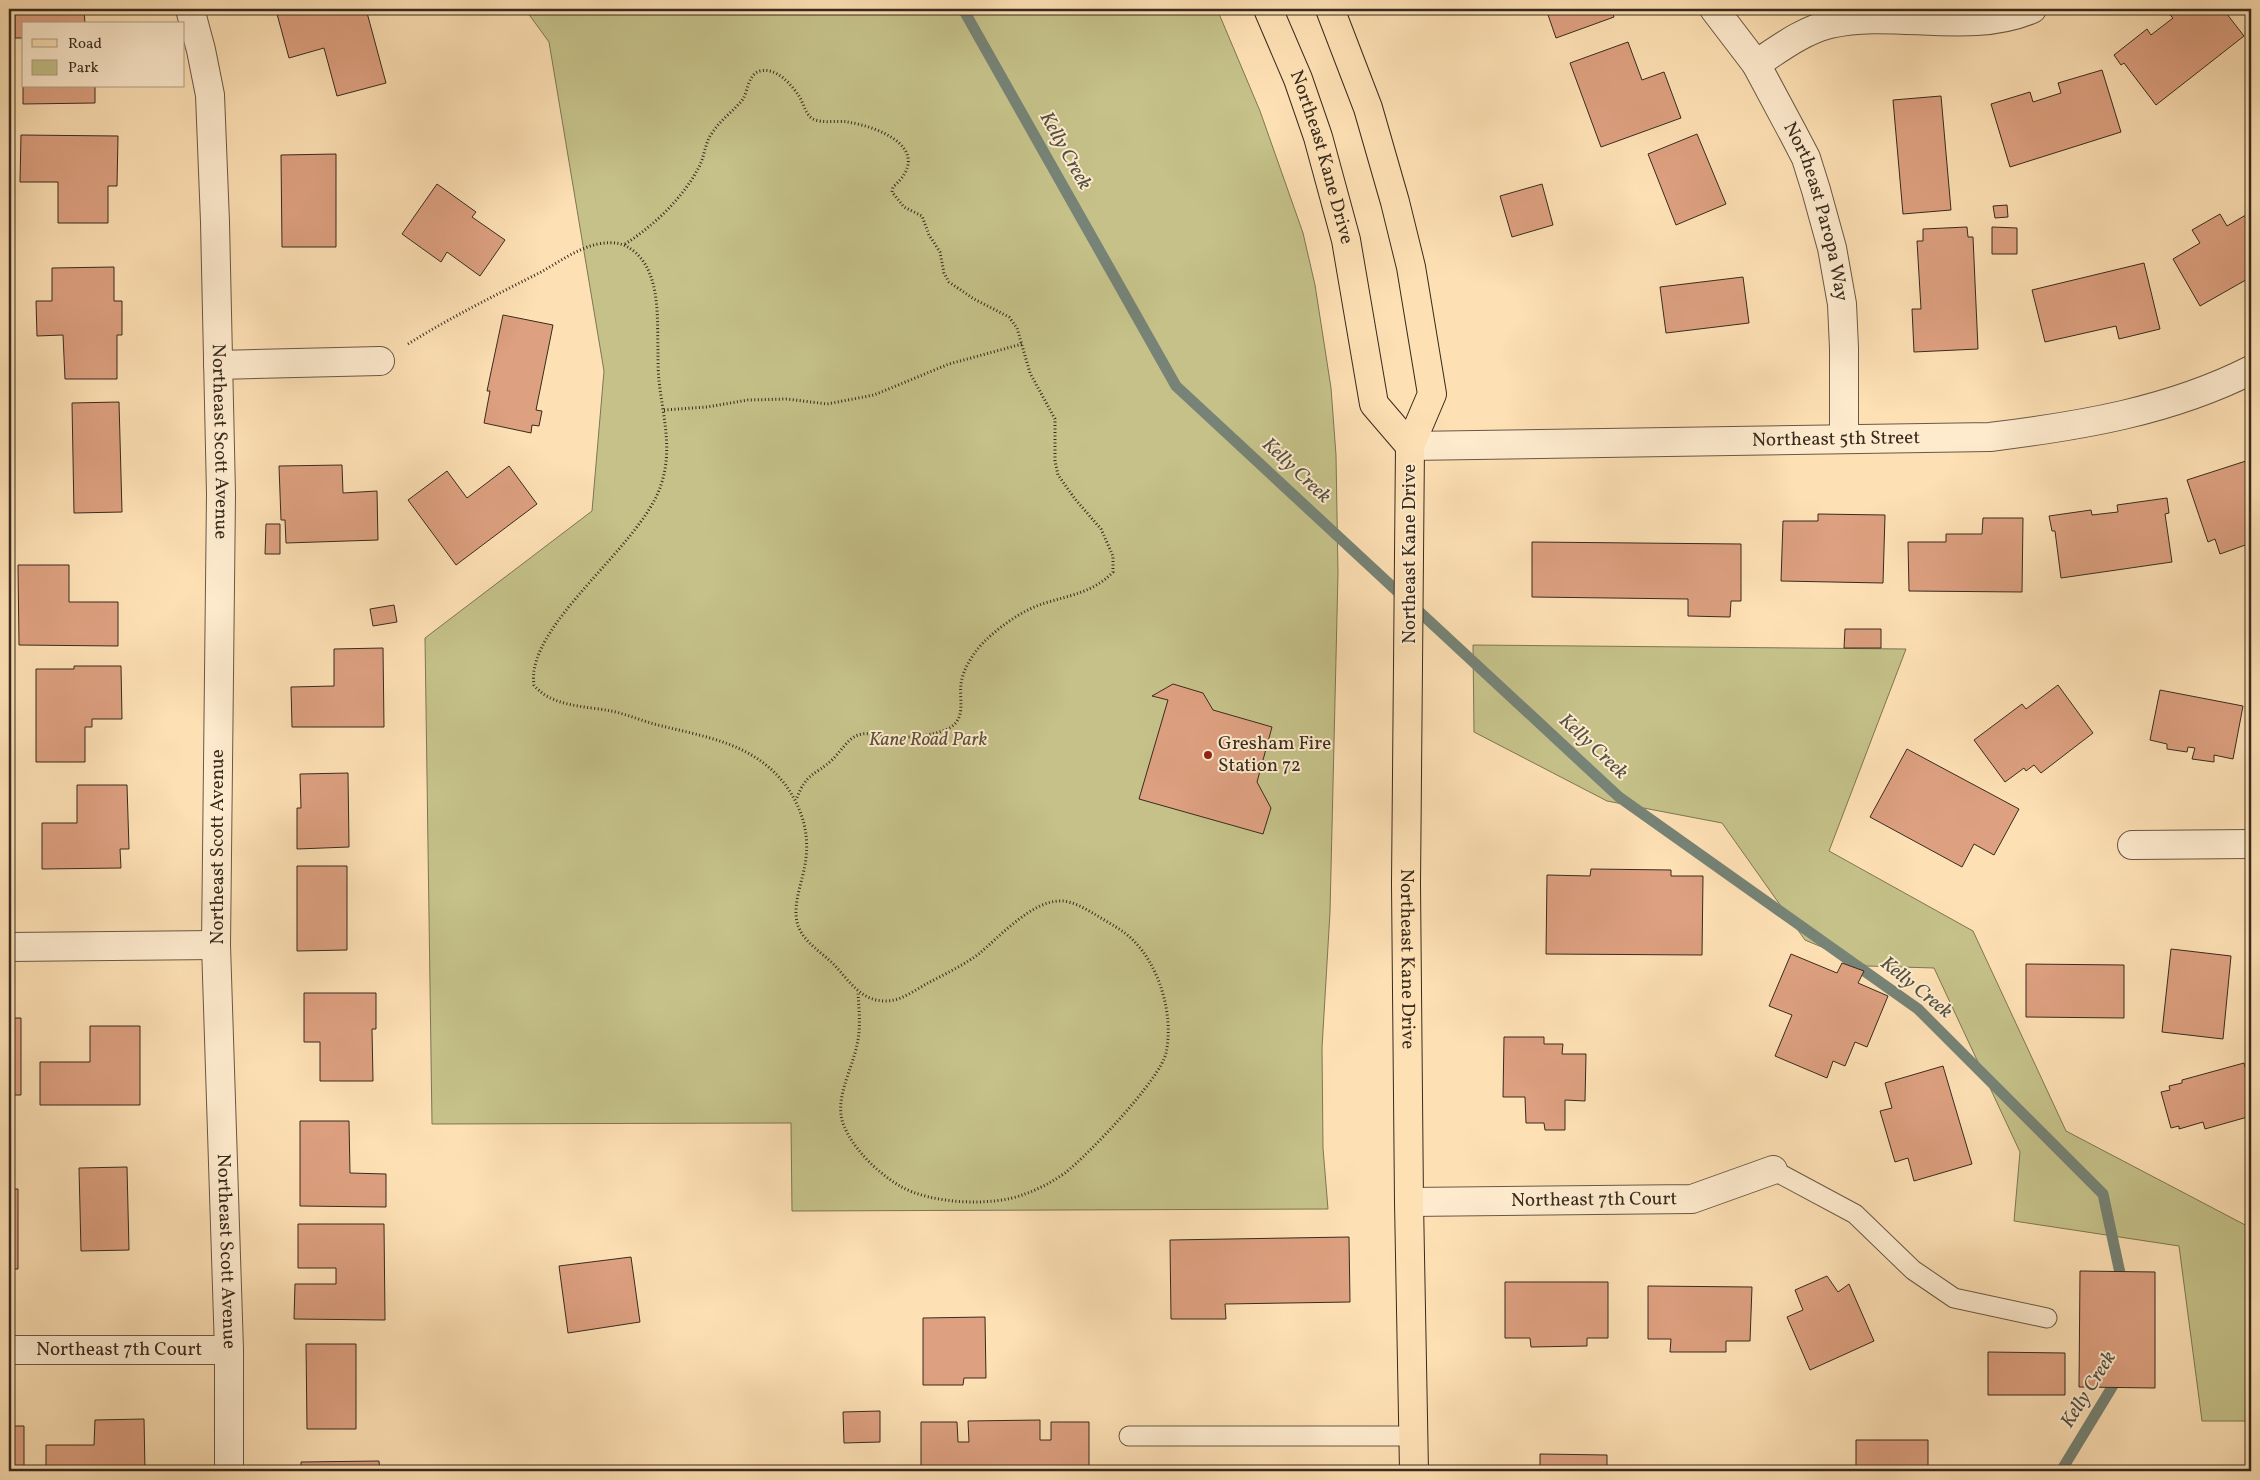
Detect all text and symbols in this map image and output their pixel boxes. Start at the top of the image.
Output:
legend [22,22,185,88]
text: Road [68,34,102,55]
text: Park [68,58,99,79]
street label: Northeast Kane Drive [1283,66,1360,247]
water label: Kelly Creek [1032,107,1098,195]
street label: Northeast Paropa Way [1776,117,1854,303]
street label: Northeast Scott Avenue [205,343,234,539]
street label: Northeast 5th Street [1752,425,1921,454]
water label: Kelly Creek [1255,431,1337,511]
street label: Northeast Kane Drive [1397,464,1423,644]
water label: Kelly Creek [1552,707,1634,787]
park label: Kane Road Park [869,727,988,753]
place label: Gresham Fire Station 72 [1218,731,1331,779]
street label: Northeast Scott Avenue [205,749,231,945]
marker: Gresham Fire Station 72 [1202,749,1214,761]
street label: Northeast Kane Drive [1393,869,1421,1049]
water label: Kelly Creek [1874,950,1958,1026]
street label: Northeast Scott Avenue [210,1153,242,1349]
street label: Northeast 7th Court [1511,1186,1678,1214]
street label: Northeast 7th Court [36,1337,202,1363]
water label: Kelly Creek [2054,1346,2124,1434]

